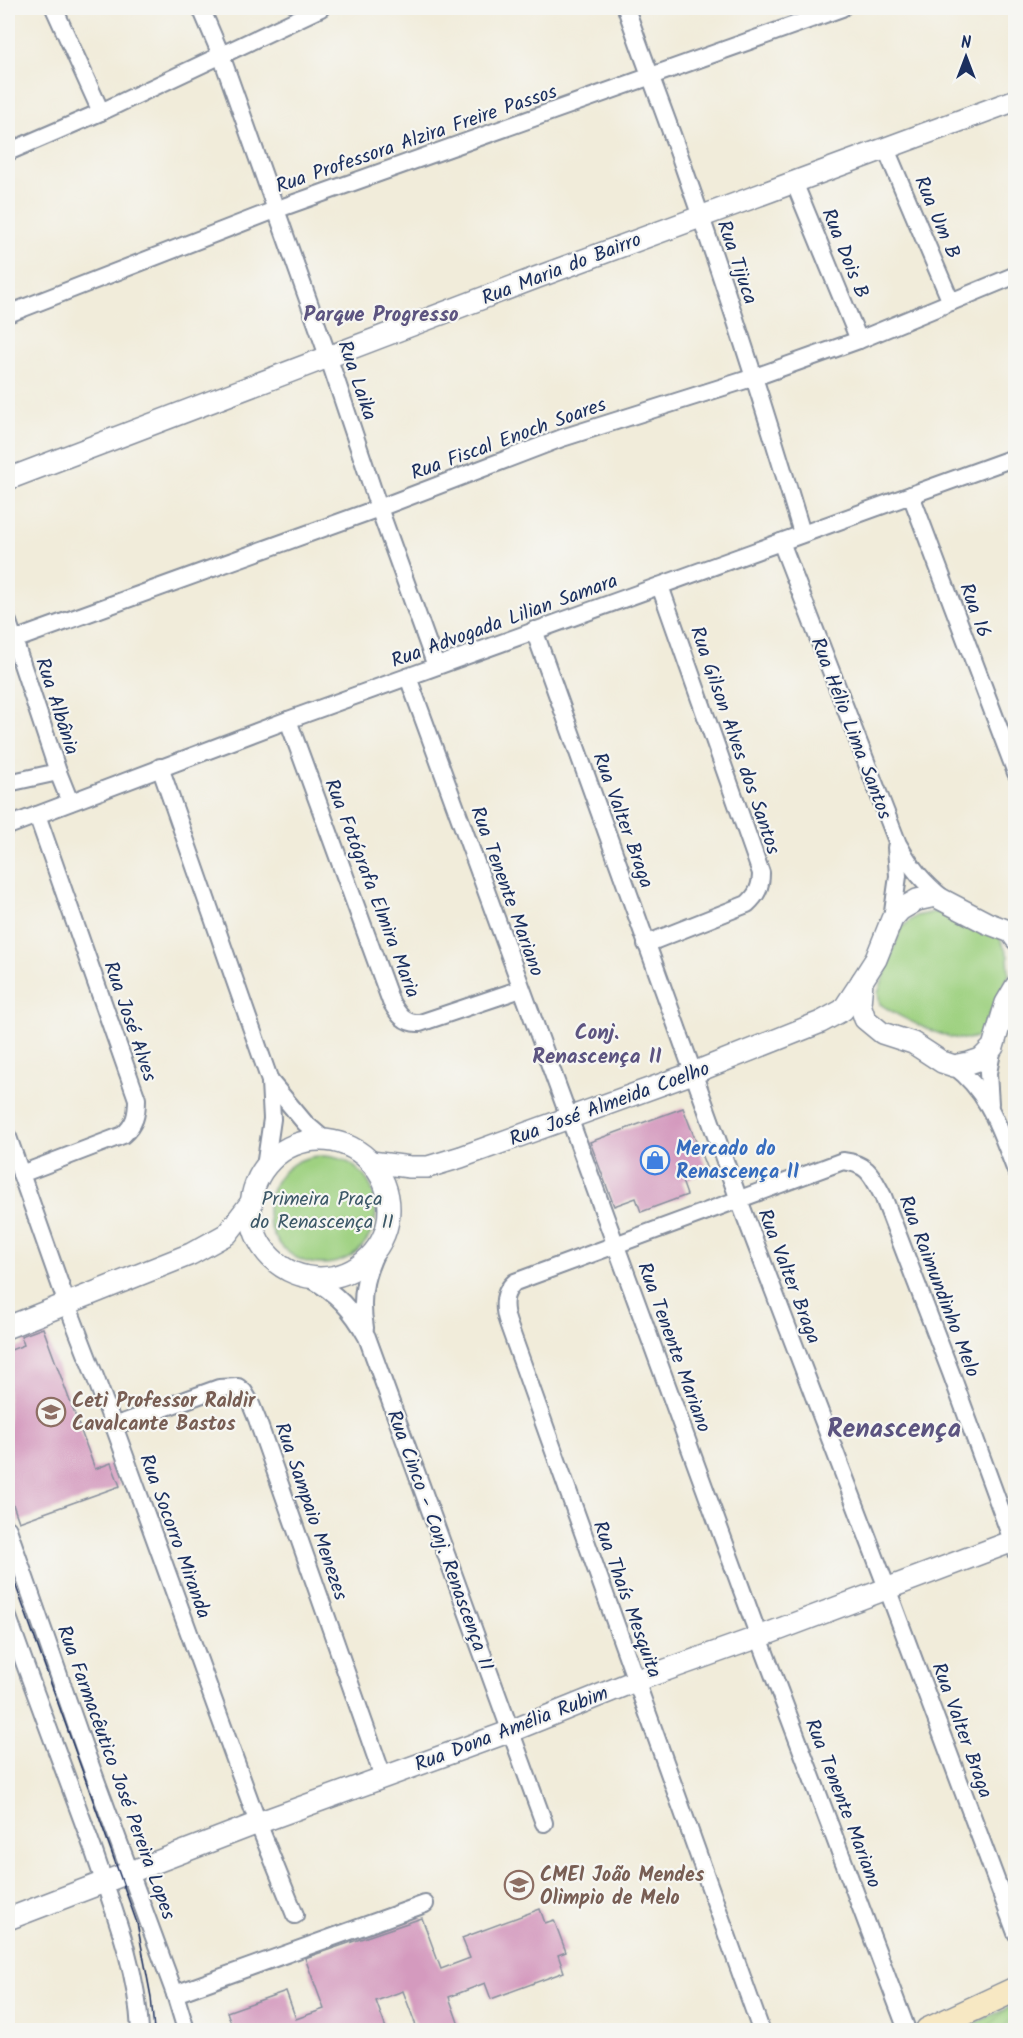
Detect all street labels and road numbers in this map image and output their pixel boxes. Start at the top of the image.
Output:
street label: Rua Professora Alzira Freire Passos [272,76,562,203]
street label: Rua Um B [904,171,968,264]
street label: Rua Dois B [812,204,877,304]
street label: Rua Tijuca [707,216,765,309]
street label: Rua Maria do Bairro [477,225,646,315]
street label: Rua Laika [328,336,385,425]
street label: Rua Fiscal Enoch Soares [406,389,611,490]
street label: Rua Advogada Lilian Samara [387,566,623,678]
street label: Rua 16 [949,579,999,643]
street label: Rua Gilson Alves dos Santos [680,622,788,860]
street label: Rua Hélio Lima Santos [801,633,900,825]
street label: Rua Albânia [25,654,87,759]
street label: Rua Valter Braga [583,748,662,893]
street label: Rua Fotógrafa Elmira Maria [315,774,428,1003]
street label: Rua Tenente Mariano [460,802,552,981]
street label: Rua José Alves [94,957,165,1087]
street label: Rua José Almeida Coelho [505,1054,714,1156]
street label: Rua Raimundinho Melo [889,1191,988,1382]
street label: Rua Valter Braga [748,1204,829,1349]
street label: Rua Tenente Mariano [627,1258,719,1437]
street label: Rua Cinco - Conj. Renascença II [377,1406,501,1676]
street label: Rua Sampaio Menezes [265,1418,356,1605]
street label: Rua Socorro Miranda [129,1450,219,1624]
street label: Rua Thaís Mesquita [583,1517,669,1683]
street label: Rua Farmacêutico José Pereira Lopes [47,1621,184,1925]
street label: Rua Valter Braga [922,1658,1001,1803]
street label: Rua Dona Amélia Rubim [410,1678,613,1782]
street label: Rua Tenente Mariano [795,1714,889,1893]

